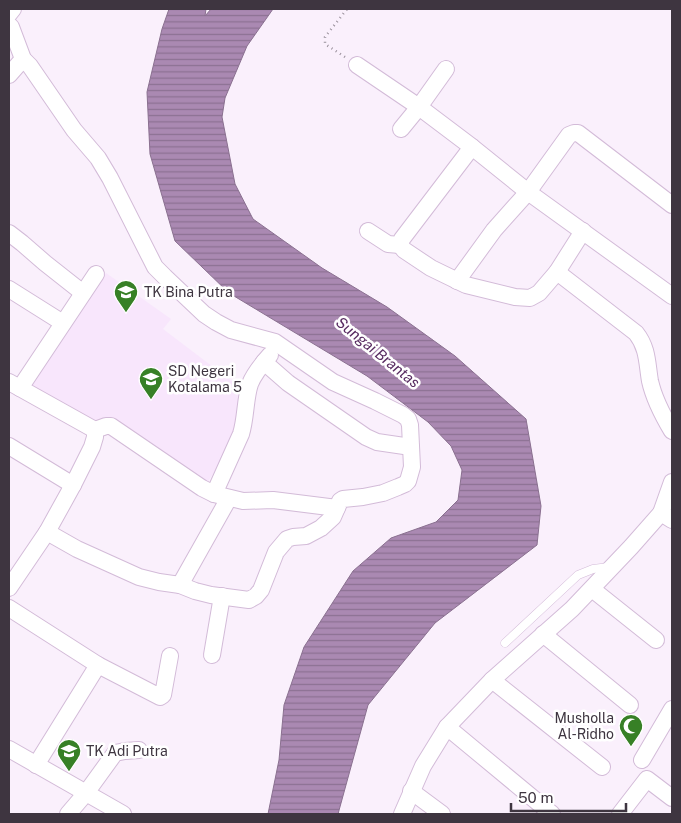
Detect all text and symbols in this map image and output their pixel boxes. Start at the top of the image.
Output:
school or university icon: TK Bina Putra [113,279,139,313]
place label: TK Bina Putra [144,284,233,300]
water label: Sungai Brantas [333,313,423,391]
place label: SD Negeri Kotalama 5 [168,363,242,395]
school or university icon: SD Negeri Kotalama 5 [138,366,164,400]
place label: Musholla Al-Ridho [554,710,614,742]
mosque icon: Musholla Al-Ridho [618,713,644,747]
school or university icon: TK Adi Putra [56,738,82,772]
place label: TK Adi Putra [86,743,168,759]
scale bar [511,780,626,812]
text: 50 m [518,789,553,806]

